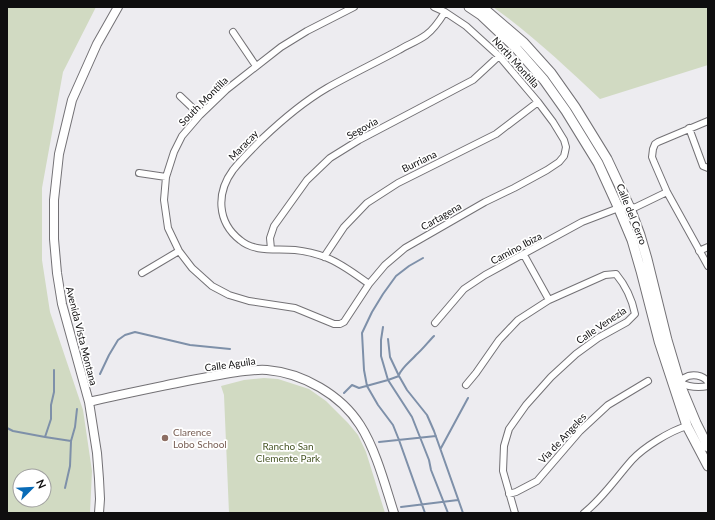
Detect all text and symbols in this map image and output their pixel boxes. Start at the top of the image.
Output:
street label: North Montilla [490,34,542,90]
street label: South Montilla [176,74,230,128]
street label: Segovia [344,115,380,141]
street label: Maracay [226,127,261,163]
street label: Burriana [400,147,438,175]
street label: Calle del Cerro [614,182,650,247]
street label: Cartagena [419,200,463,232]
street label: Camino Ibiza [488,229,544,267]
street label: Avenida Vista Montana [64,285,100,387]
street label: Calle Venezia [574,304,628,346]
street label: Calle Aguila [204,354,256,374]
street label: Via de Angeles [536,410,588,466]
place label: Clarence Lobo School [173,426,227,450]
marker: Clarence Lobo School [160,433,170,443]
park label: Rancho San Clemente Park [256,440,321,464]
north arrow [12,468,52,508]
text: N [34,477,49,490]

